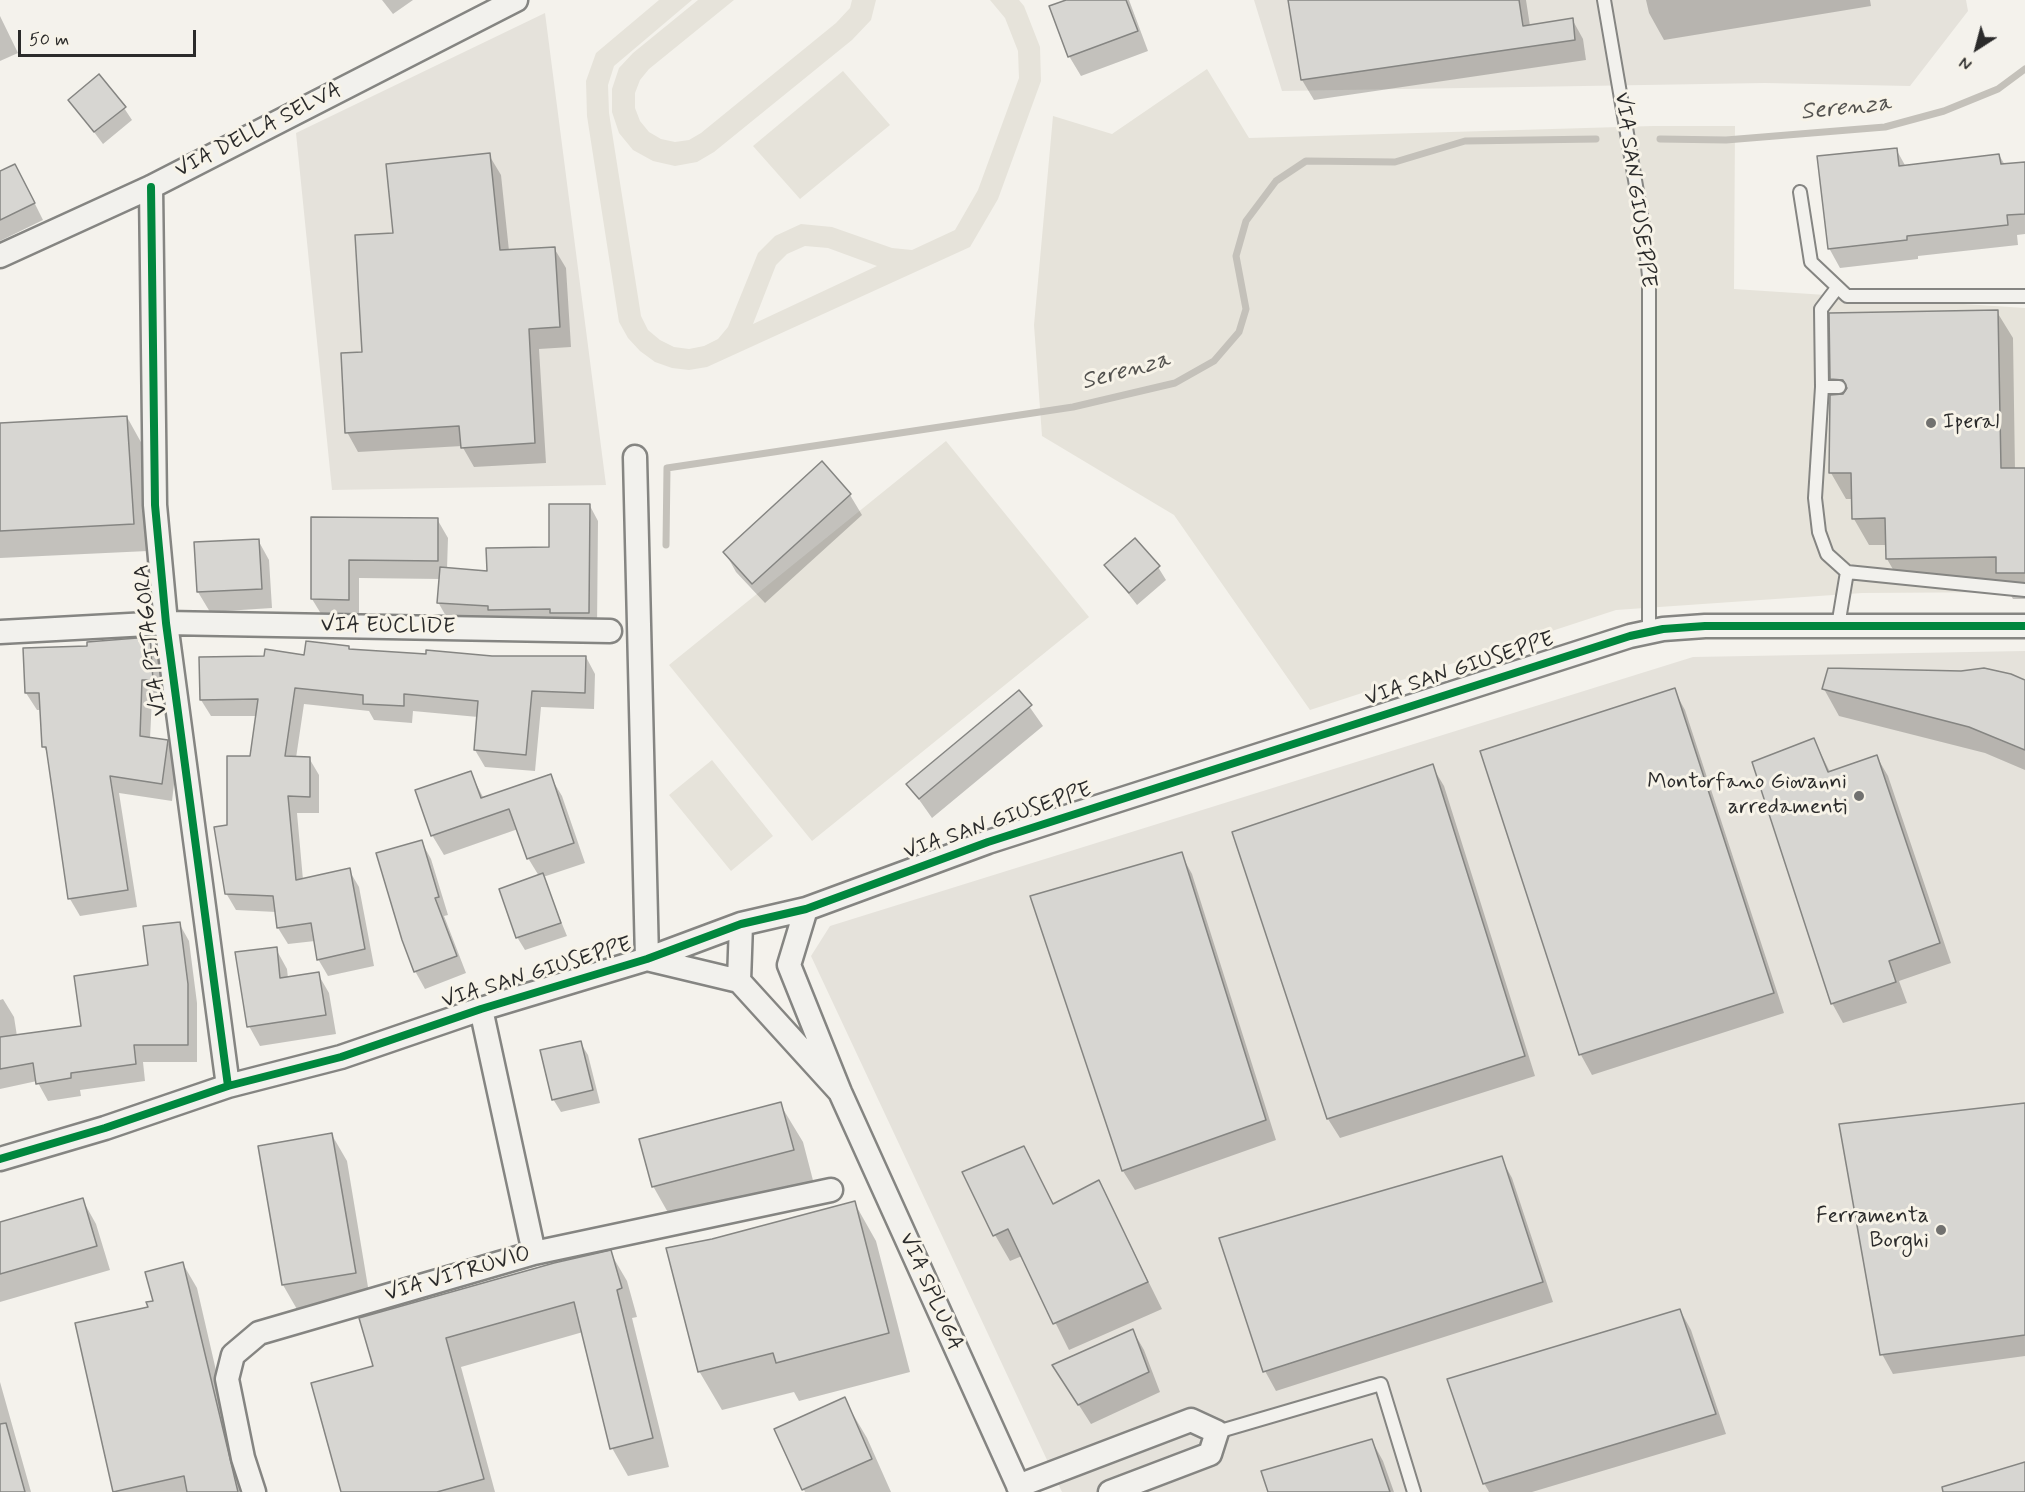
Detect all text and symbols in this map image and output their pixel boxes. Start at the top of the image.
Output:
scale bar [21,18,200,56]
north arrow [1947,18,2007,78]
text: 50 m [29,28,69,52]
text: N [1956,51,1977,75]
street label: VIA DELLA SELVA [171,78,347,184]
street label: VIA SAN GIUSEPPE [1607,90,1661,290]
water label: Serenza [1799,90,1893,128]
water label: Serenza [1078,346,1174,398]
place label: Iperal [1943,410,1999,436]
marker: Iperal [1924,416,1938,430]
street label: VIA PITAGORA [130,563,174,717]
street label: VIA EUCLIDE [320,613,456,641]
street label: VIA SAN GIUSEPPE [1362,627,1558,713]
place label: Montorfano Giovanni arredamenti [1647,770,1847,822]
street label: VIA SAN GIUSEPPE [900,777,1096,867]
marker: Montorfano Giovanni arredamenti [1852,789,1866,803]
street label: VIA SAN GIUSEPPE [439,933,635,1015]
place label: Ferramenta Borghi [1816,1204,1929,1256]
marker: Ferramenta Borghi [1934,1223,1948,1237]
street label: VIA SPLUGA [892,1229,968,1355]
street label: VIA VITRUVIO [382,1242,534,1308]

